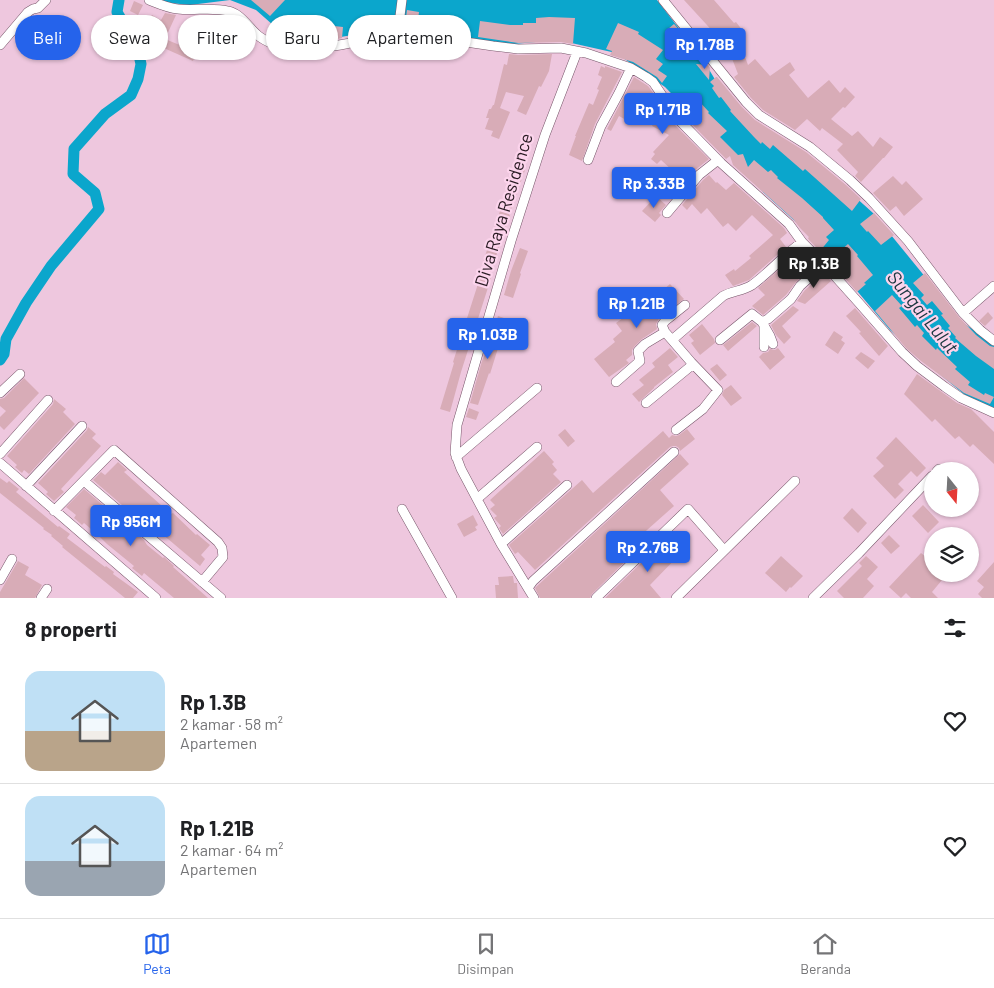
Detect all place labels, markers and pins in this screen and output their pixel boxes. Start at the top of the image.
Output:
pin: Rp 1.78B [653,28,757,70]
pin: Rp 1.71B [611,92,715,135]
pin: Rp 3.33B [602,166,706,209]
pin: Rp 1.3B [768,246,860,289]
pin: Rp 1.21B [585,286,689,329]
pin: Rp 1.03B [436,318,540,360]
pin: Rp 956M [85,504,177,547]
pin: Rp 2.76B [596,530,700,573]

